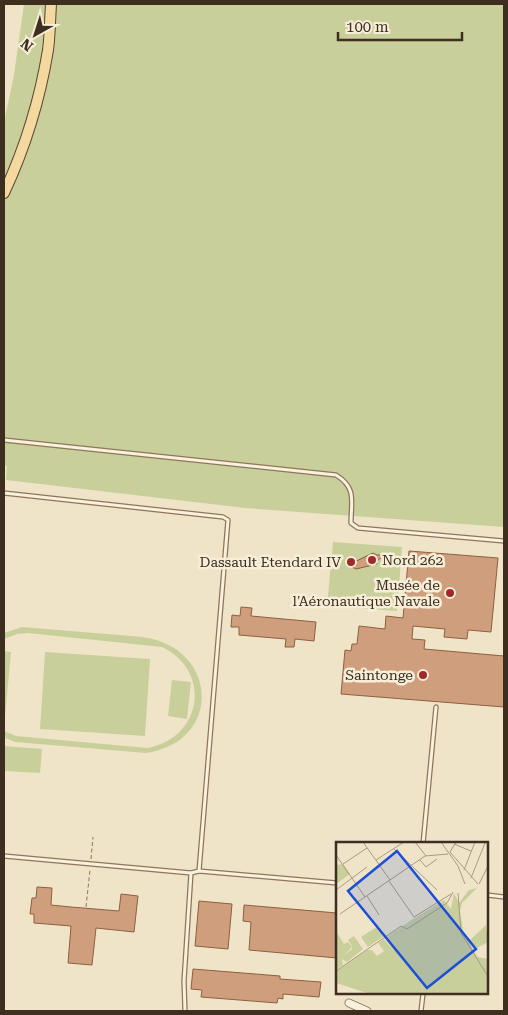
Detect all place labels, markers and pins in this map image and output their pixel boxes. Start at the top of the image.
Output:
place label: Nord 262 [382,552,443,568]
place label: Dassault Etendard IV [200,554,341,570]
marker: Nord 262 [366,554,378,566]
marker: Dassault Etendard IV [345,556,357,568]
place label: Musée de l'Aéronautique Navale [293,577,440,609]
marker: Musée de l'Aéronautique Navale [444,587,456,599]
place label: Saintonge [345,667,413,683]
marker: Saintonge [417,669,429,681]

